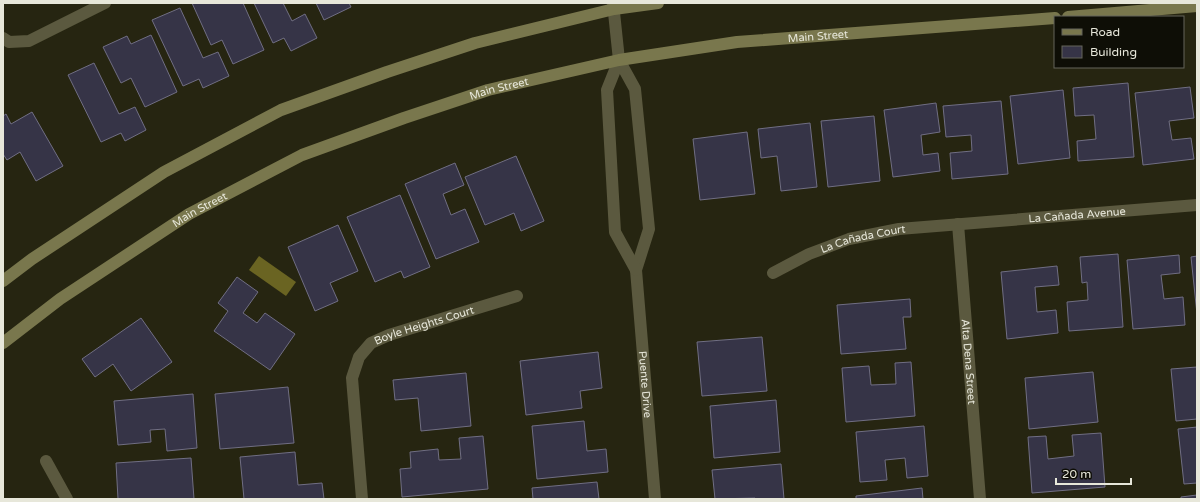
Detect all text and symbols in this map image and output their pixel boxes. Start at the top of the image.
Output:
legend [1054,16,1184,68]
text: Road [1090,25,1120,39]
street label: Main Street [787,28,849,45]
text: Building [1090,45,1137,59]
street label: Main Street [468,75,530,103]
street label: Main Street [170,189,229,230]
street label: La Cañada Avenue [1028,205,1126,226]
street label: La Cañada Court [819,223,906,256]
street label: Boyle Heights Court [372,303,476,348]
street label: Alta Dena Street [959,318,978,405]
street label: Puente Drive [636,350,654,419]
scale bar [1056,460,1131,486]
text: 20 m [1062,467,1091,481]

